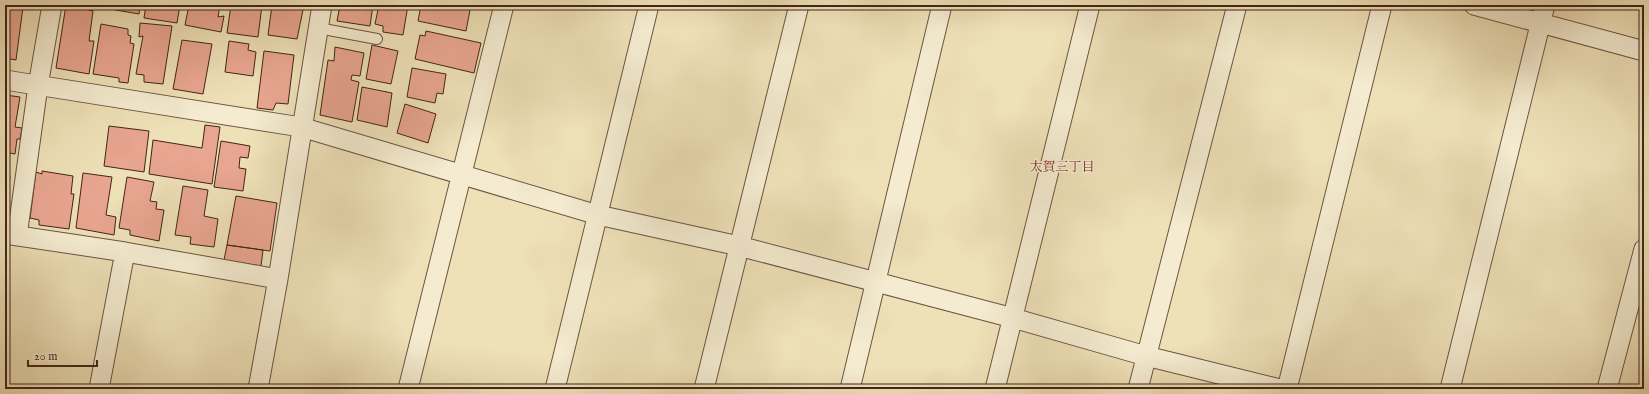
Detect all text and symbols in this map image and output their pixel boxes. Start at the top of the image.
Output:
district label: 太賀三丁目 [1029,159,1095,176]
scale bar [28,342,97,368]
text: 20 m [34,349,57,364]

